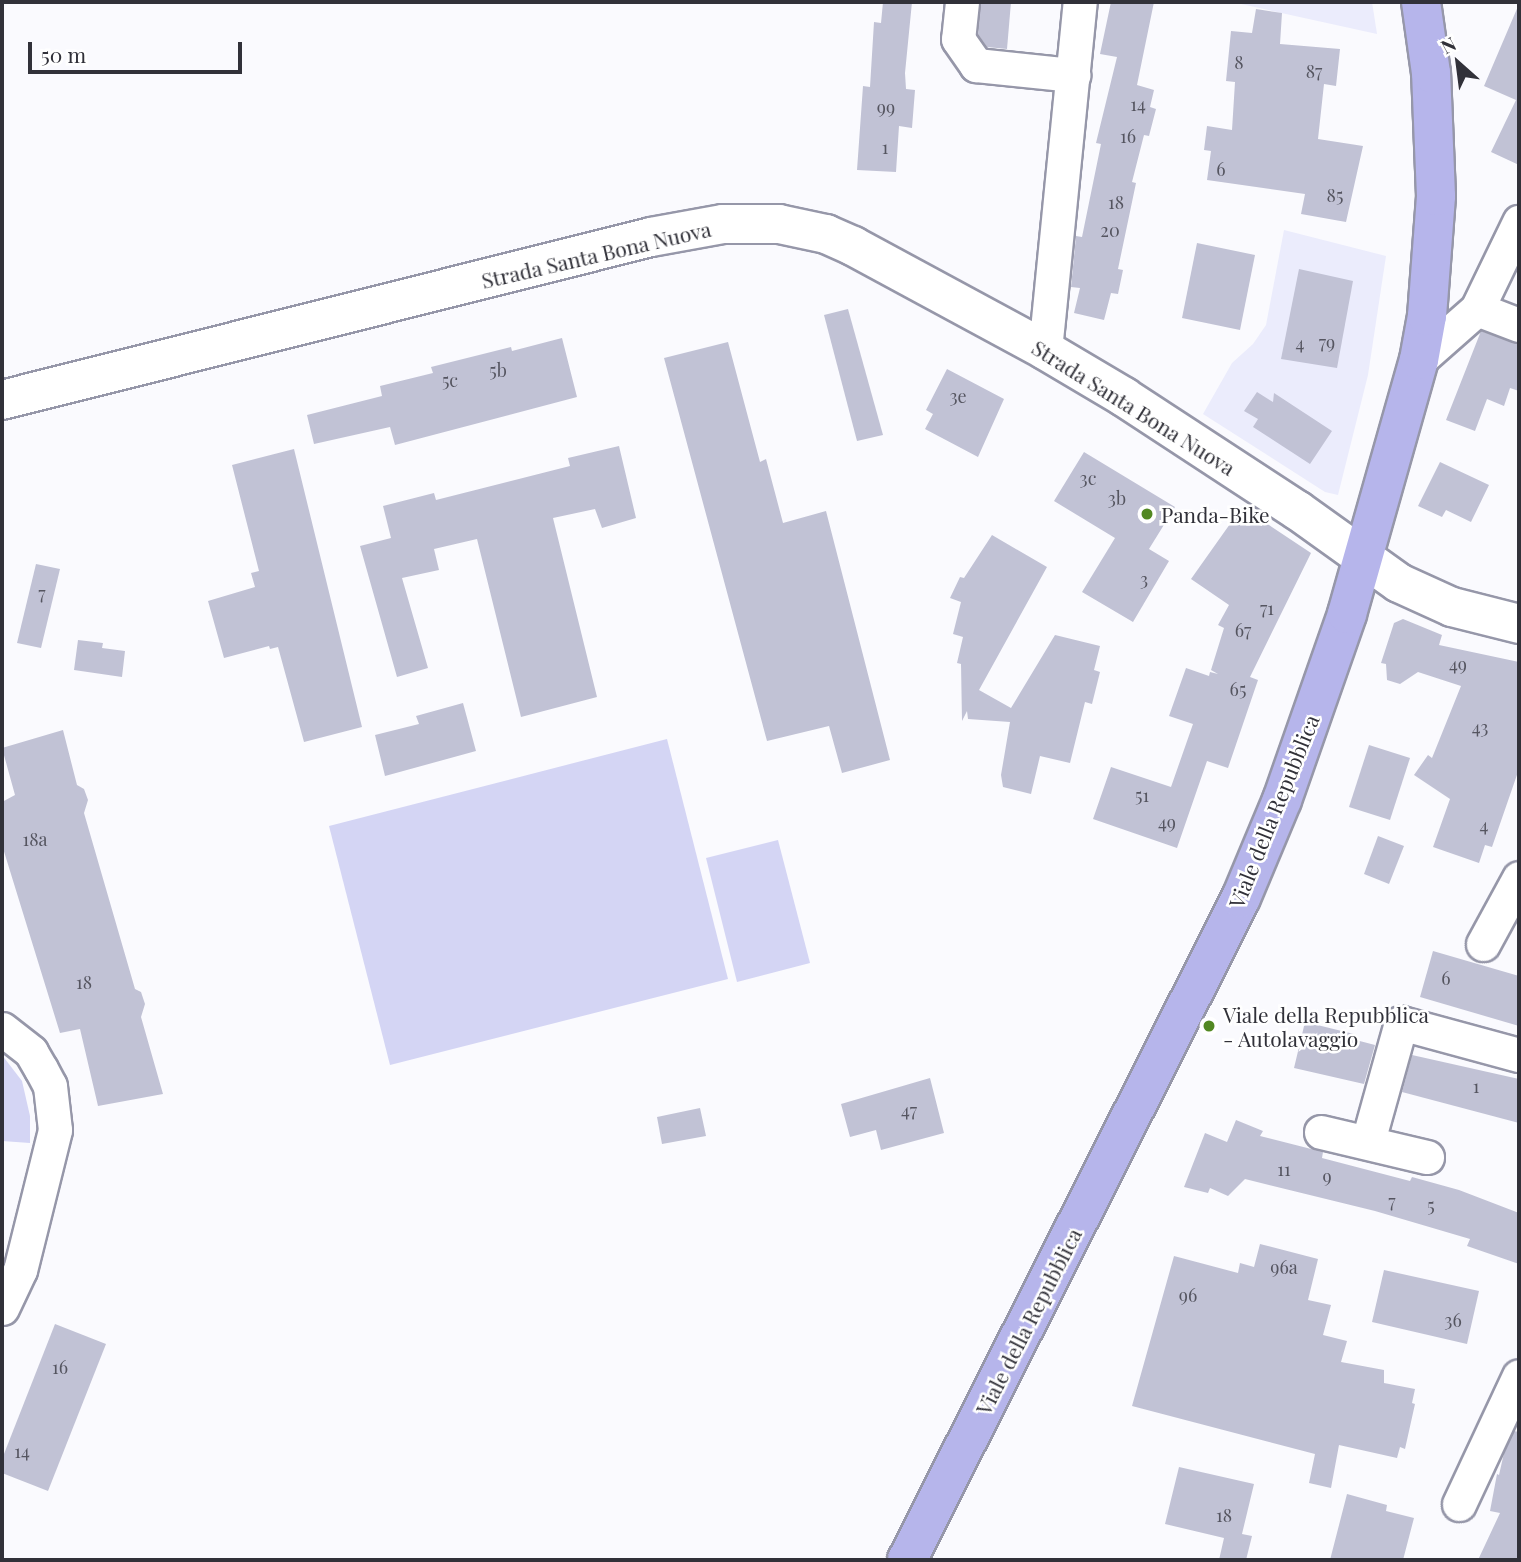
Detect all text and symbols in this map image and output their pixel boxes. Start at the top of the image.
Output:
scale bar [32,28,245,72]
north arrow [1423,28,1493,98]
text: N [1436,30,1460,59]
text: 50 m [41,40,86,68]
house number: 8 [1234,51,1244,73]
house number: 87 [1306,60,1322,82]
house number: 14 [1130,93,1146,115]
house number: 99 [877,96,895,118]
house number: 16 [1120,125,1136,147]
house number: 1 [882,136,888,158]
house number: 6 [1216,158,1226,180]
house number: 85 [1327,184,1343,206]
house number: 18 [1108,191,1124,213]
street label: Strada Santa Bona Nuova [478,215,714,293]
house number: 20 [1100,219,1120,241]
house number: 79 [1319,331,1335,353]
house number: 4 [1296,332,1304,354]
street label: Strada Santa Bona Nuova [1028,334,1240,480]
house number: 5b [489,359,507,381]
house number: 5c [442,369,458,391]
house number: 3e [949,385,967,407]
house number: 3c [1080,467,1096,489]
house number: 3b [1108,487,1126,509]
place label: Panda-Bike [1161,501,1270,527]
marker: Panda-Bike [1139,506,1155,522]
house number: 3 [1140,568,1148,590]
house number: 7 [38,582,46,604]
house number: 71 [1260,597,1274,619]
house number: 67 [1235,619,1251,641]
house number: 49 [1449,653,1467,675]
house number: 65 [1230,678,1246,700]
street label: Viale della Repubblica [1223,711,1323,911]
house number: 43 [1472,716,1488,738]
house number: 51 [1135,784,1149,806]
house number: 49 [1158,811,1176,833]
house number: 4 [1480,814,1488,836]
house number: 18a [23,828,47,850]
house number: 6 [1441,967,1451,989]
house number: 18 [76,971,92,993]
place label: Viale della Repubblica - Autolavaggio [1223,1001,1429,1051]
marker: Viale della Repubblica - Autolavaggio [1201,1018,1217,1034]
house number: 1 [1473,1075,1479,1097]
house number: 47 [901,1099,917,1121]
house number: 11 [1277,1158,1291,1180]
house number: 9 [1322,1165,1332,1187]
house number: 7 [1388,1190,1396,1212]
house number: 5 [1427,1194,1435,1216]
street label: Viale della Repubblica [970,1223,1086,1419]
house number: 96a [1270,1256,1298,1278]
house number: 96 [1179,1284,1197,1306]
house number: 36 [1444,1309,1462,1331]
house number: 16 [52,1356,68,1378]
house number: 14 [14,1440,30,1462]
house number: 18 [1216,1504,1232,1526]

